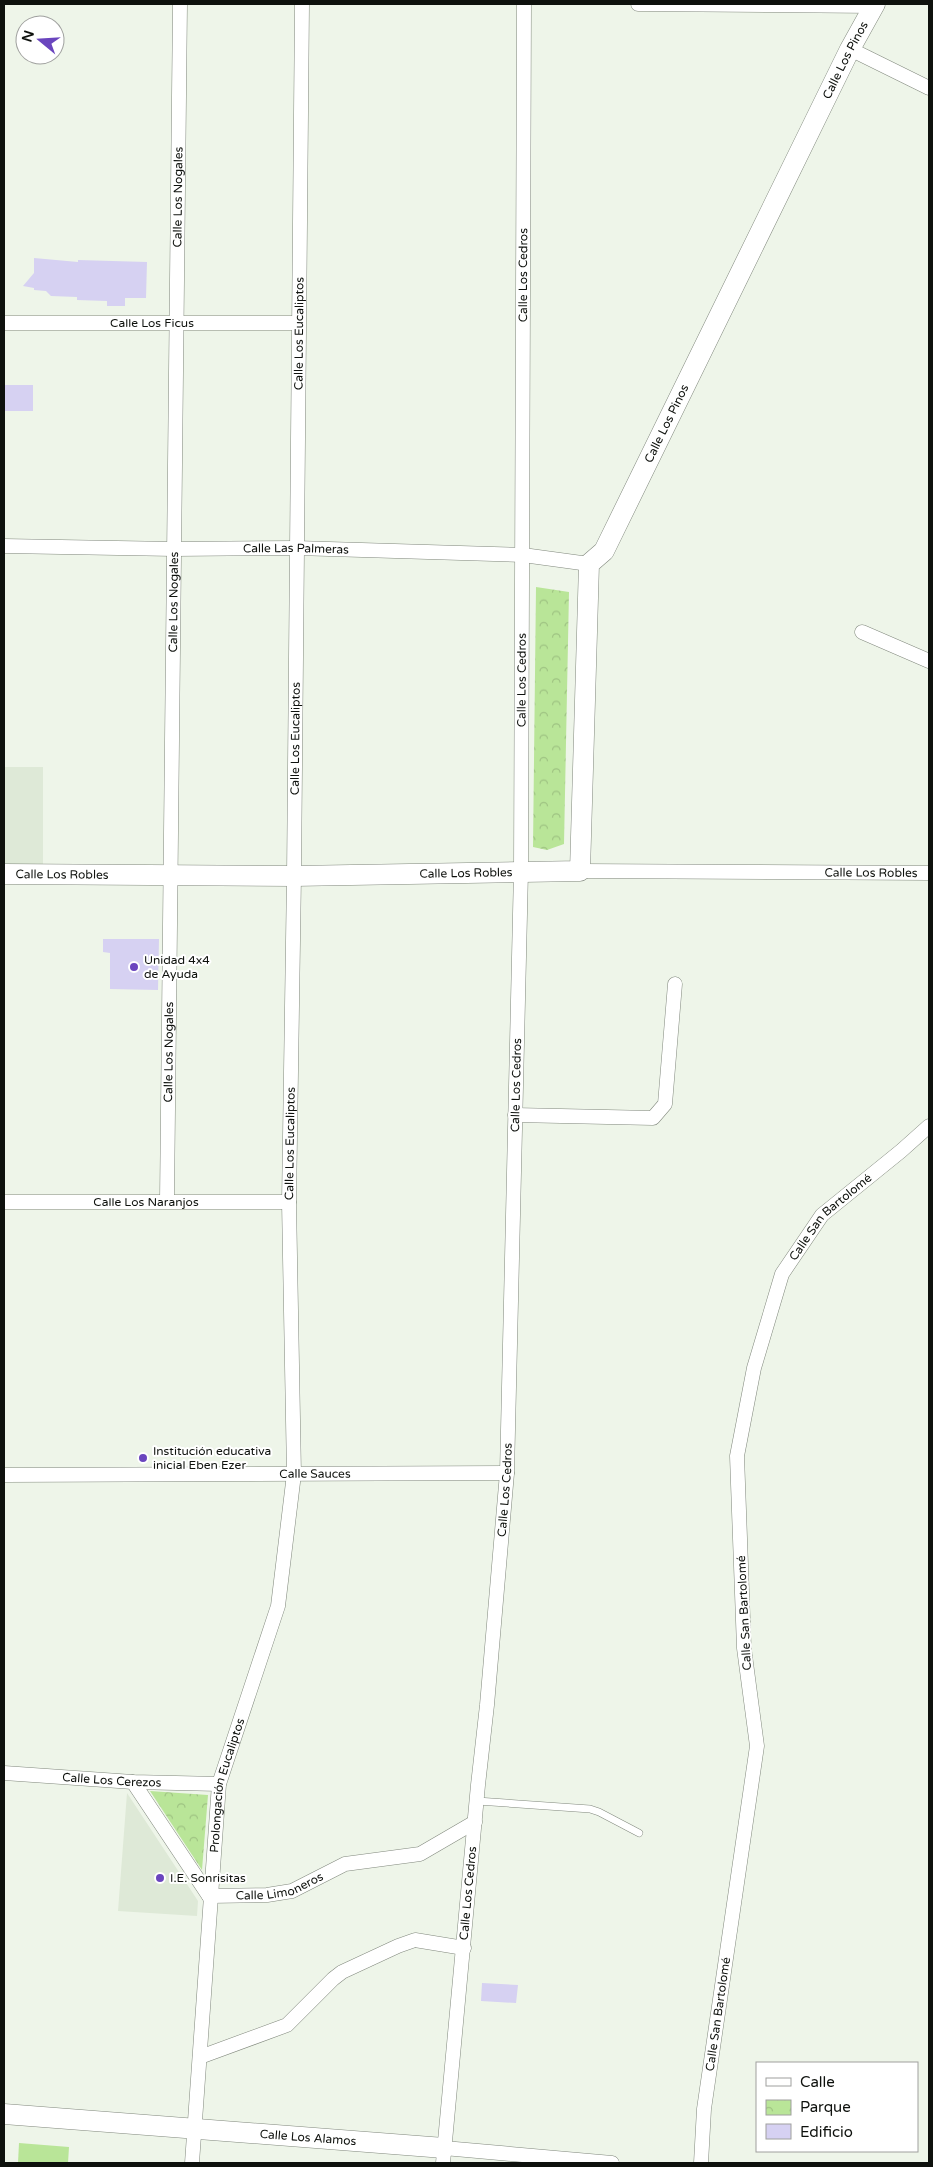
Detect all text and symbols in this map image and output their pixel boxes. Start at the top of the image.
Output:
north arrow [15,15,65,65]
street label: Calle Los Pinos [820,19,871,101]
text: N [18,28,38,44]
street label: Calle Los Nogales [170,146,185,248]
street label: Calle Los Cedros [516,228,530,322]
street label: Calle Los Eucaliptos [291,277,306,390]
street label: Calle Los Ficus [110,316,194,330]
street label: Calle Los Pinos [641,382,692,465]
street label: Calle Las Palmeras [243,541,349,557]
street label: Calle Los Nogales [166,551,181,652]
street label: Calle Los Cedros [514,633,529,727]
street label: Calle Los Eucaliptos [288,682,303,795]
street label: Calle Los Robles [419,865,513,881]
street label: Calle Los Robles [824,865,918,880]
street label: Calle Los Robles [15,867,109,882]
place label: Unidad 4x4 de Ayuda [144,953,210,981]
marker: Unidad 4x4 de Ayuda [128,961,140,973]
street label: Calle Los Nogales [161,1001,176,1102]
street label: Calle Los Cedros [508,1038,524,1132]
street label: Calle Los Eucaliptos [282,1087,298,1200]
street label: Calle San Bartolomé [786,1171,875,1263]
street label: Calle Los Naranjos [93,1195,199,1209]
street label: Calle Los Cedros [495,1443,515,1537]
place label: Institución educativa inicial Eben Ezer [153,1444,271,1472]
marker: Institución educativa inicial Eben Ezer [137,1452,149,1464]
street label: Calle Sauces [279,1467,351,1481]
street label: Calle San Bartolomé [734,1555,754,1671]
street label: Prolongación Eucaliptos [207,1716,247,1853]
street label: Calle Los Cerezos [62,1770,162,1790]
street label: Calle Los Cedros [457,1845,479,1941]
street label: Calle Limoneros [235,1869,326,1903]
place label: I.E. Sonrisitas [170,1871,246,1885]
marker: I.E. Sonrisitas [154,1872,166,1884]
street label: Calle San Bartolomé [703,1956,733,2072]
legend [756,2062,918,2152]
text: Calle [800,2073,835,2091]
text: Parque [800,2098,851,2116]
text: Edificio [800,2123,853,2141]
street label: Calle Los Alamos [259,2127,357,2148]

